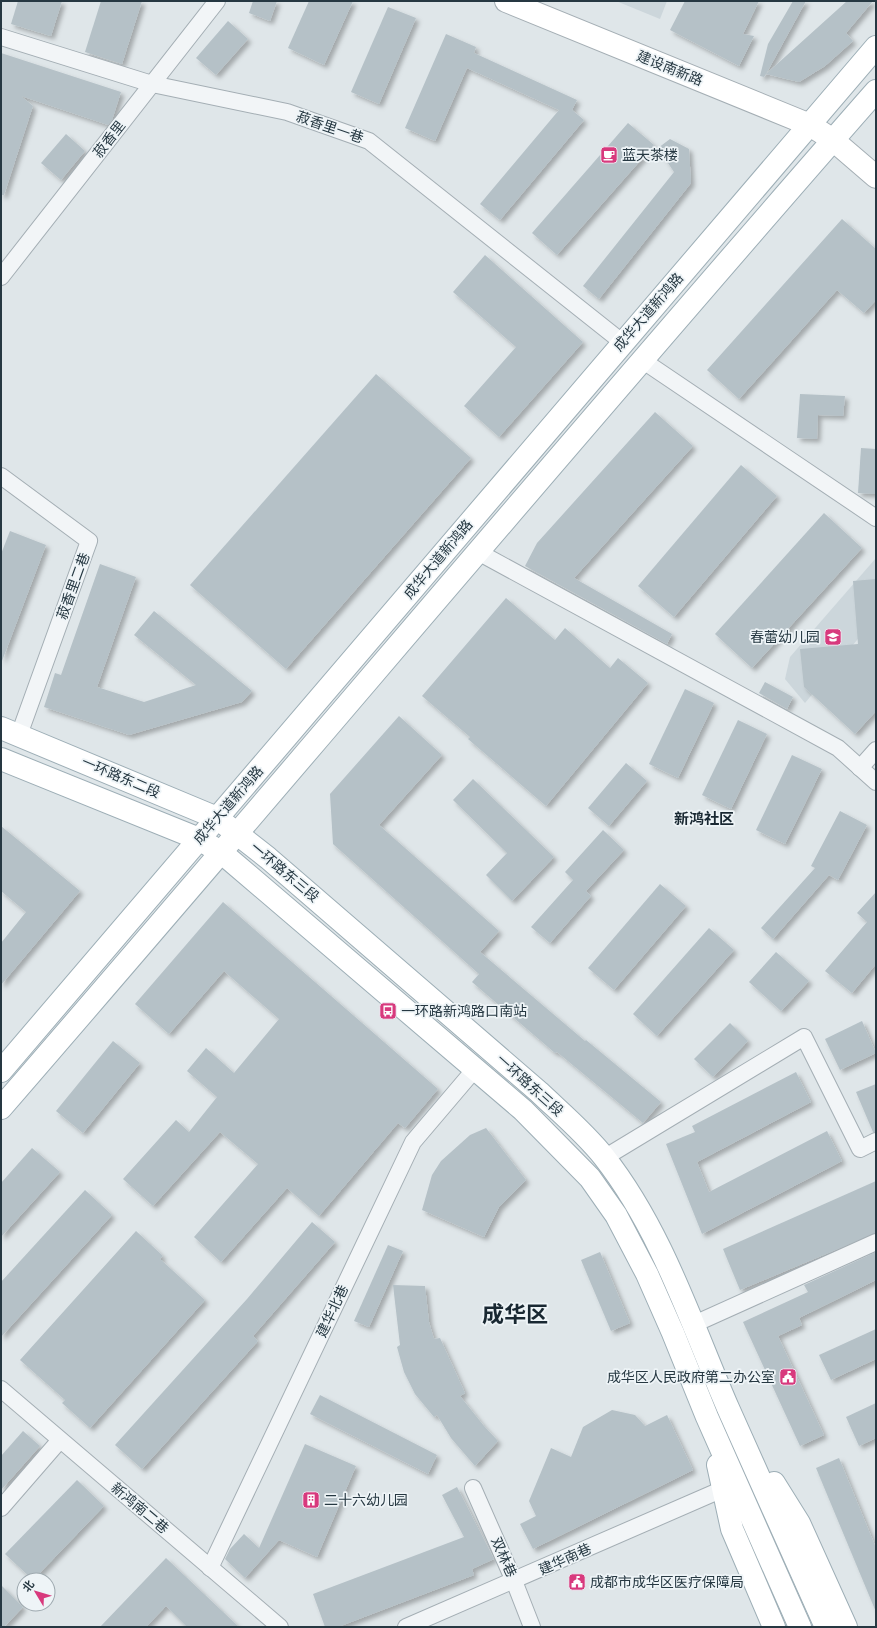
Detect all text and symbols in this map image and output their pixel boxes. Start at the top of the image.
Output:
street label: 建设南新路 [634,46,706,90]
street label: 菽香里一巷 [294,106,366,148]
street label: 菽香里 [88,116,130,162]
cafe icon: 蓝天茶楼 [599,145,619,165]
place label: 蓝天茶楼 [622,145,678,165]
street label: 成华大道新鸿路 [608,268,688,356]
street label: 成华大道新鸿路 [399,515,477,603]
street label: 菽香里二巷 [52,550,94,622]
place label: 春蕾幼儿园 [750,627,820,647]
school or university icon: 春蕾幼儿园 [823,627,843,647]
street label: 一环路东二段 [78,751,164,803]
street label: 成华大道新鸿路 [188,761,268,849]
district label: 新鸿社区 [674,808,734,830]
street label: 一环路东三段 [246,837,324,907]
bus stop icon: 一环路新鸿路口南站 [378,1001,398,1021]
place label: 一环路新鸿路口南站 [401,1001,527,1021]
street label: 一环路东三段 [492,1049,568,1121]
street label: 建华北巷 [311,1281,353,1341]
district label: 成华区 [482,1298,548,1330]
place label: 成华区人民政府第二办公室 [607,1367,775,1387]
public building icon: 成华区人民政府第二办公室 [778,1367,798,1387]
street label: 新鸿南二巷 [107,1478,173,1538]
building icon: 二十六幼儿园 [301,1490,321,1510]
place label: 二十六幼儿园 [324,1490,408,1510]
street label: 双林巷 [486,1534,522,1580]
street label: 建华南巷 [535,1538,595,1580]
north arrow [16,1572,56,1612]
public building icon: 成都市成华区医疗保障局 [567,1572,587,1592]
place label: 成都市成华区医疗保障局 [590,1572,744,1592]
text: 北 [18,1577,38,1595]

